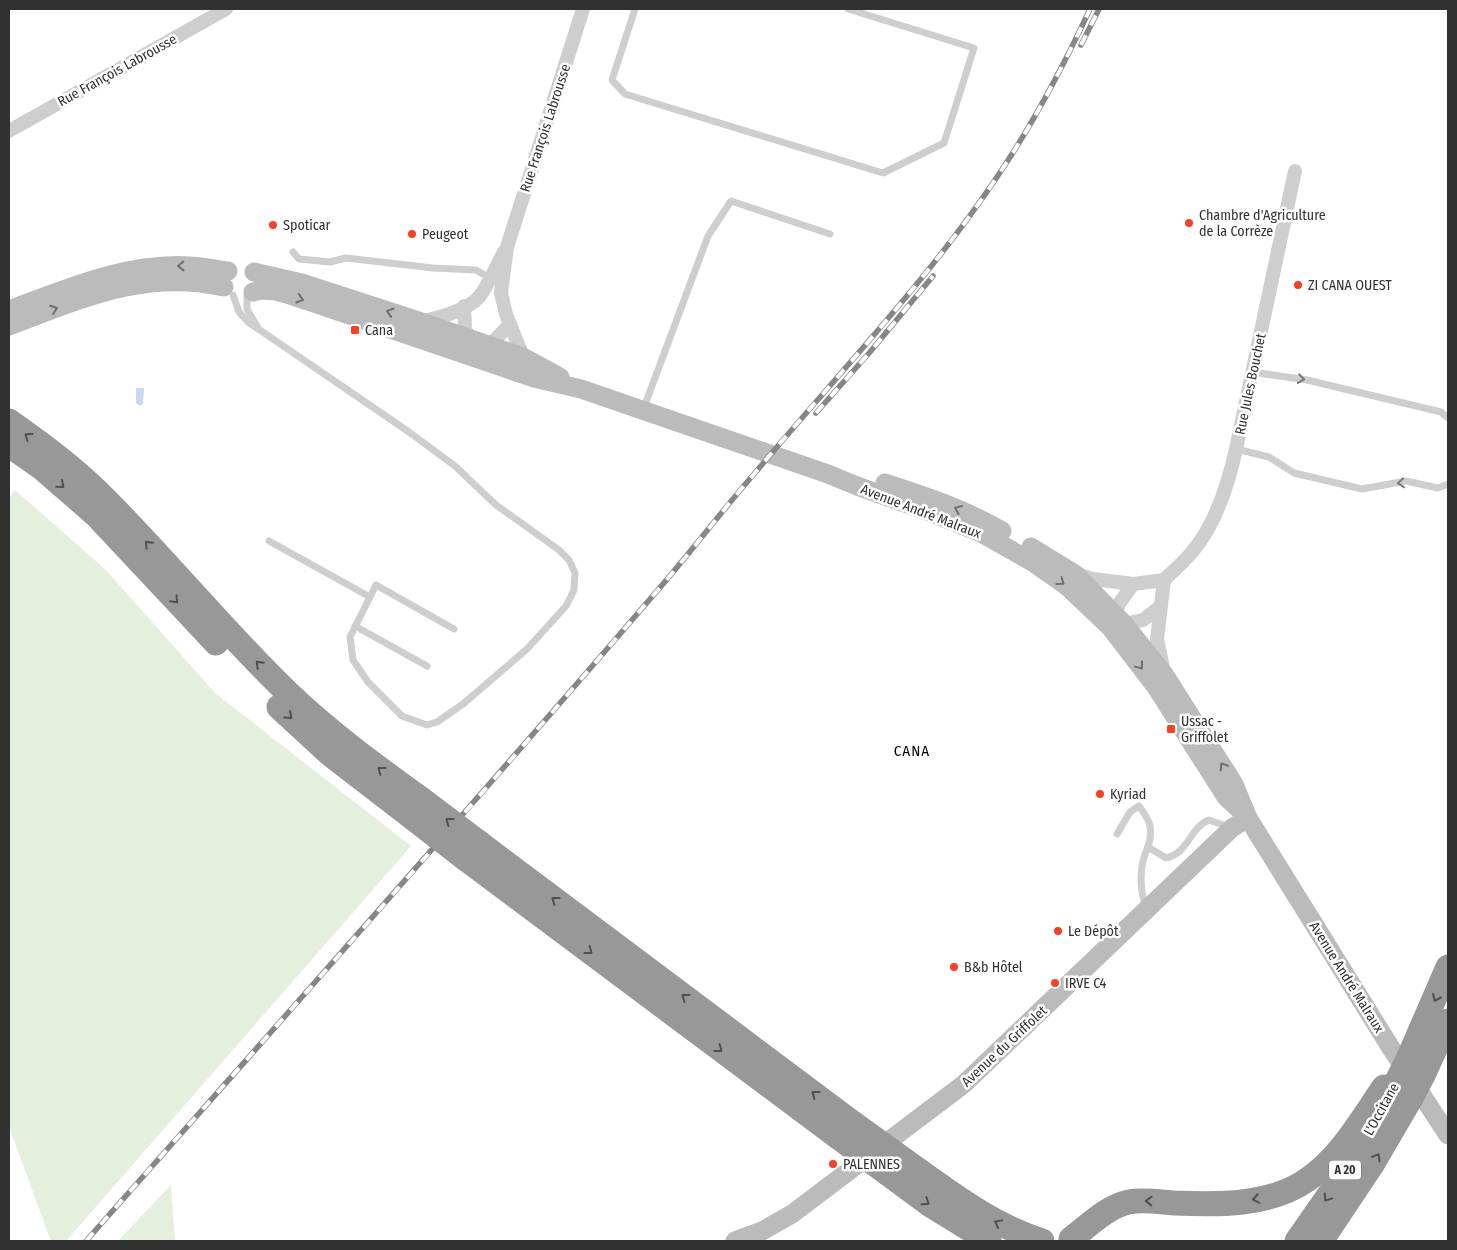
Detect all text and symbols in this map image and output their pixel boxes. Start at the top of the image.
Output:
street label: Rue François Labrousse [55,31,180,110]
street label: Rue François Labrousse [517,62,574,194]
place label: Chambre d'Agriculture de la Corrèze [1199,207,1326,240]
place label: Spoticar [283,217,331,234]
marker: Chambre d'Agriculture de la Corrèze [1183,217,1195,229]
marker: Spoticar [267,219,279,231]
place label: Peugeot [422,226,469,243]
marker: Peugeot [406,228,418,240]
one-way arrow [177,261,184,271]
place label: ZI CANA OUEST [1308,277,1392,294]
marker: ZI CANA OUEST [1292,279,1304,291]
one-way arrow [296,293,304,303]
one-way arrow [50,305,58,315]
one-way arrow [386,308,394,318]
place label: Cana [365,322,393,339]
marker: Cana [349,324,361,336]
street label: Rue Jules Bouchet [1231,331,1270,436]
one-way arrow [1296,374,1305,384]
one-way arrow [25,433,34,441]
one-way arrow [1397,477,1405,488]
one-way arrow [55,479,64,488]
street label: Avenue André Malraux [858,481,984,543]
one-way arrow [954,505,963,516]
one-way arrow [145,541,154,550]
one-way arrow [1055,577,1064,585]
one-way arrow [169,595,178,604]
one-way arrow [256,660,265,669]
one-way arrow [1134,660,1142,669]
one-way arrow [284,711,293,720]
place label: Ussac - Griffolet [1181,713,1229,746]
marker: Ussac - Griffolet [1165,723,1177,735]
district label: CANA [894,742,930,760]
one-way arrow [1219,762,1229,771]
one-way arrow [377,767,387,776]
place label: Kyriad [1110,786,1146,803]
marker: Kyriad [1094,788,1106,800]
one-way arrow [446,818,455,826]
one-way arrow [551,897,561,906]
street label: Avenue André Malraux [1306,919,1388,1037]
place label: Le Dépôt [1068,923,1119,940]
marker: Le Dépôt [1052,925,1064,937]
one-way arrow [583,946,592,954]
place label: B&b Hôtel [964,959,1023,976]
marker: B&b Hôtel [948,961,960,973]
place label: IRVE C4 [1065,975,1107,992]
marker: IRVE C4 [1049,977,1061,989]
one-way arrow [1431,993,1442,1002]
one-way arrow [681,994,691,1003]
street label: Avenue du Griffolet [958,1002,1051,1090]
one-way arrow [713,1043,723,1052]
street label: L'Occitane [1360,1080,1403,1138]
one-way arrow [812,1092,821,1100]
one-way arrow [1370,1153,1380,1162]
place label: PALENNES [843,1156,900,1173]
marker: PALENNES [827,1158,839,1170]
road number: A 20 [1329,1160,1361,1180]
one-way arrow [1324,1193,1334,1202]
one-way arrow [1251,1194,1260,1204]
one-way arrow [921,1195,930,1205]
one-way arrow [1145,1196,1153,1207]
one-way arrow [994,1219,1003,1229]

